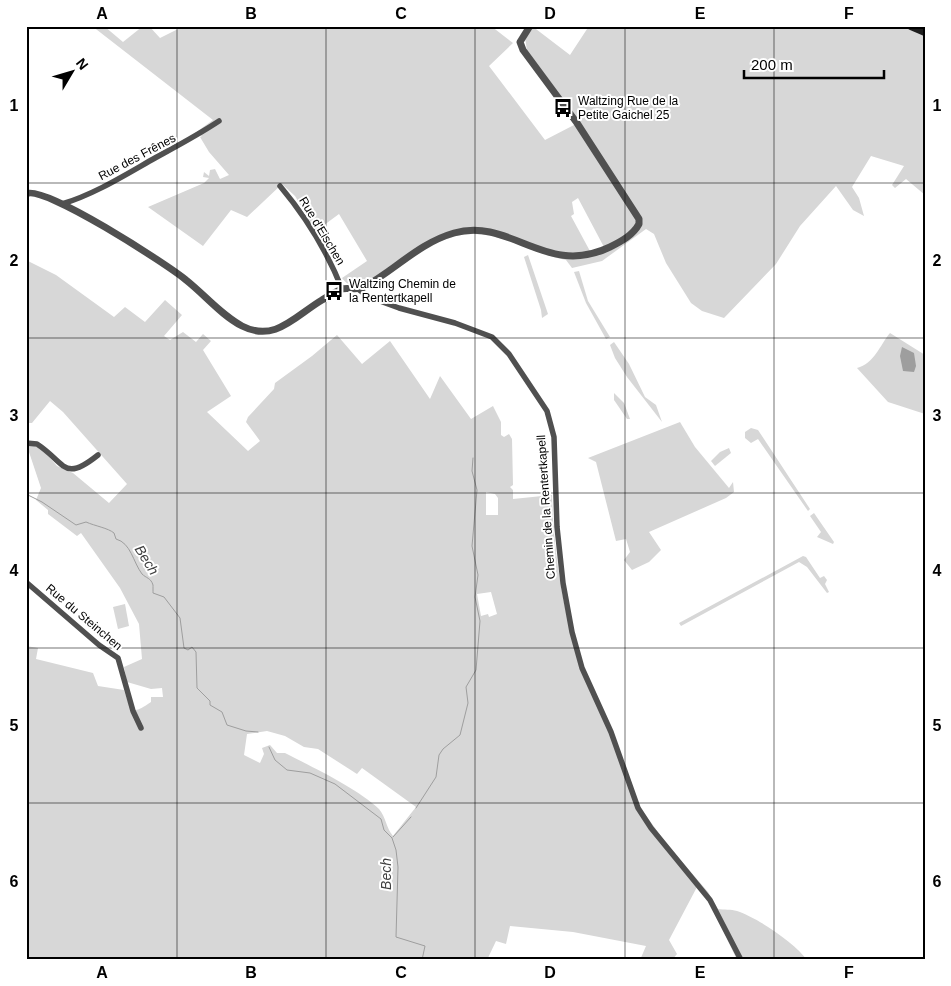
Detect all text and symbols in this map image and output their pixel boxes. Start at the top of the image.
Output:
text: A [96,5,108,22]
text: B [245,5,257,22]
text: C [395,5,407,22]
text: D [544,5,556,22]
text: E [695,5,706,22]
text: F [844,5,854,22]
north arrow [48,48,98,98]
scale bar [744,48,884,80]
text: N [73,55,92,73]
text: 200 m [751,56,793,73]
place label: Waltzing Rue de la Petite Gaichel 25 [578,94,679,122]
text: 1 [10,97,19,114]
bus stop icon: Waltzing Rue de la Petite Gaichel 25 [552,97,574,119]
text: 1 [933,97,942,114]
street label: Rue des Frênes [96,131,178,183]
street label: Rue d'Eischen [296,194,348,268]
text: 2 [10,252,19,269]
text: 2 [933,252,942,269]
place label: Waltzing Chemin de la Rentertkapell [349,277,456,305]
bus stop icon: Waltzing Chemin de la Rentertkapell [323,280,345,302]
text: 3 [10,407,19,424]
text: 3 [933,407,942,424]
street label: Chemin de la Rentertkapell [534,434,558,580]
water label: Bech [132,542,162,578]
text: 4 [10,562,19,579]
text: 4 [933,562,942,579]
street label: Rue du Steinchen [43,581,125,653]
text: 5 [10,717,19,734]
text: 5 [933,717,942,734]
water label: Bech [378,858,394,890]
text: 6 [10,873,19,890]
text: 6 [933,873,942,890]
text: A [96,964,108,981]
text: B [245,964,257,981]
text: C [395,964,407,981]
text: D [544,964,556,981]
text: E [695,964,706,981]
text: F [844,964,854,981]

